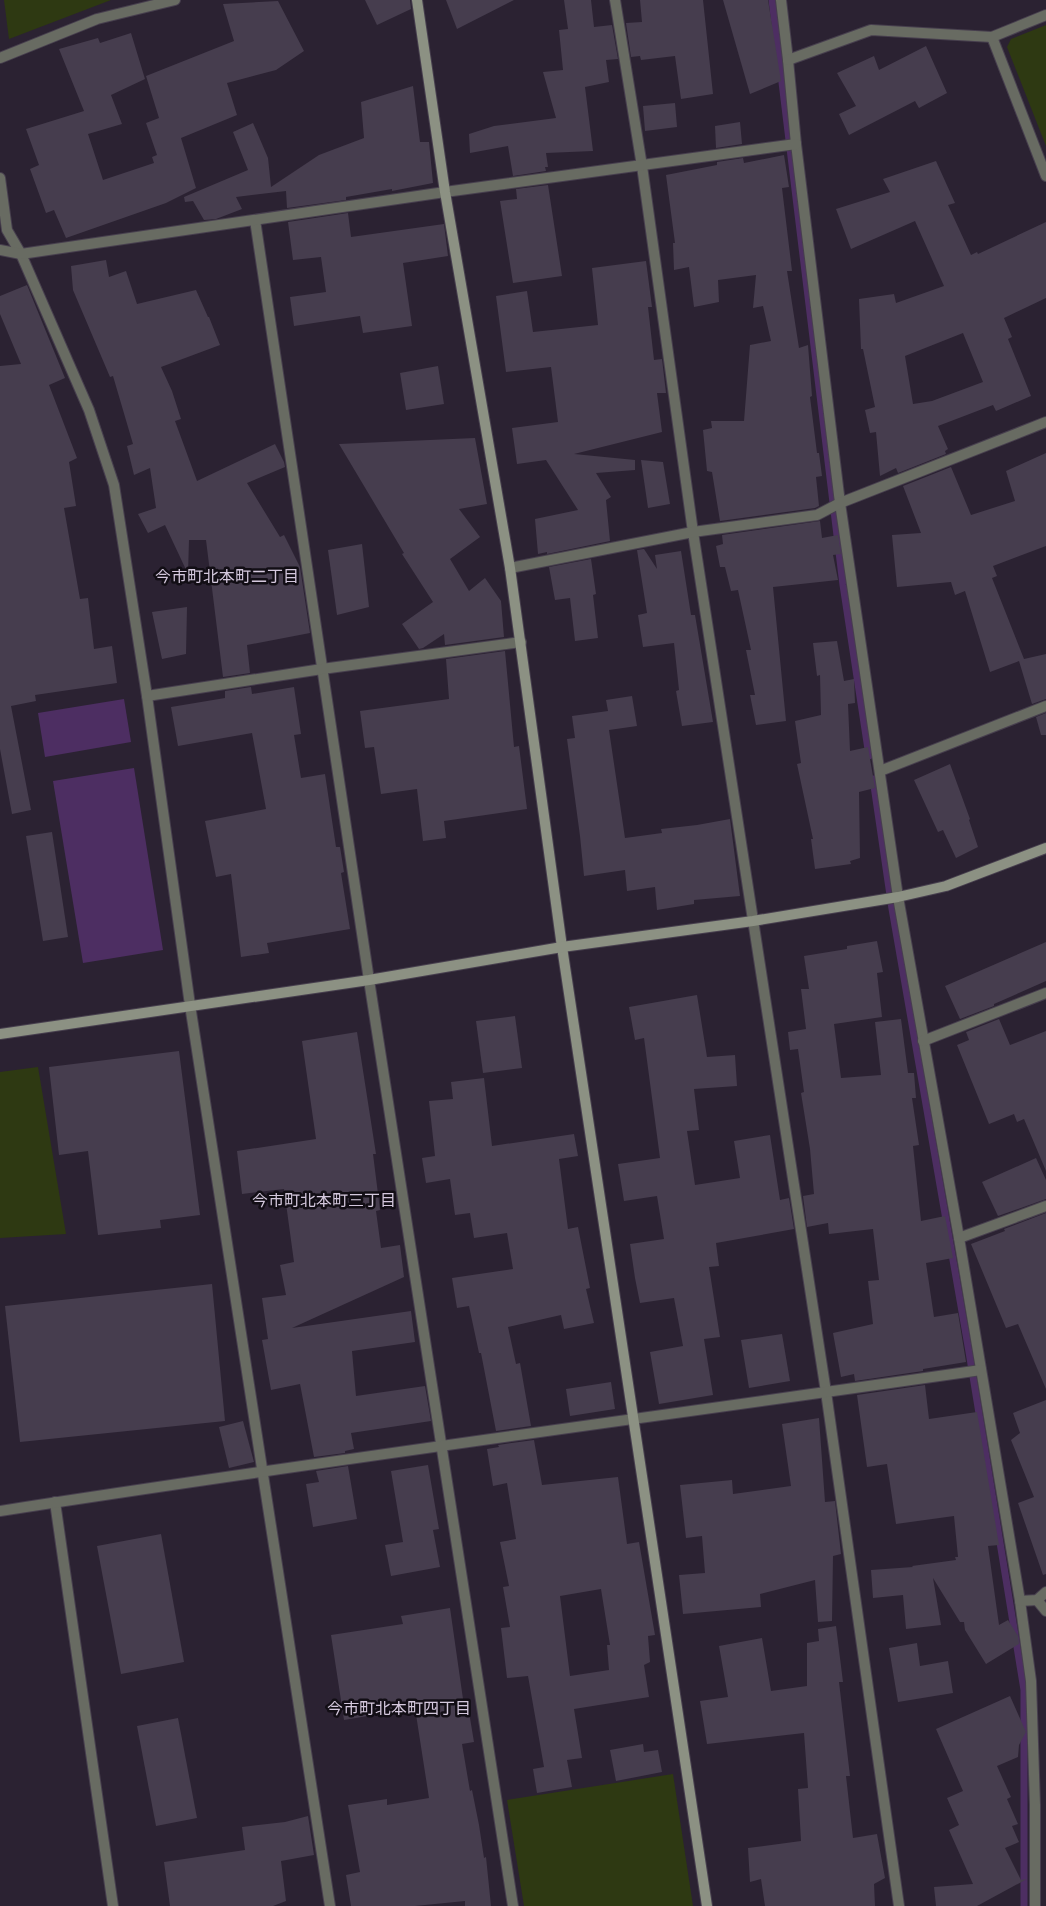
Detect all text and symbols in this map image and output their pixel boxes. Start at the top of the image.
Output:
district label: 今市町北本町二丁目 [155,566,299,586]
district label: 今市町北本町三丁目 [252,1190,396,1210]
district label: 今市町北本町四丁目 [327,1698,471,1718]

